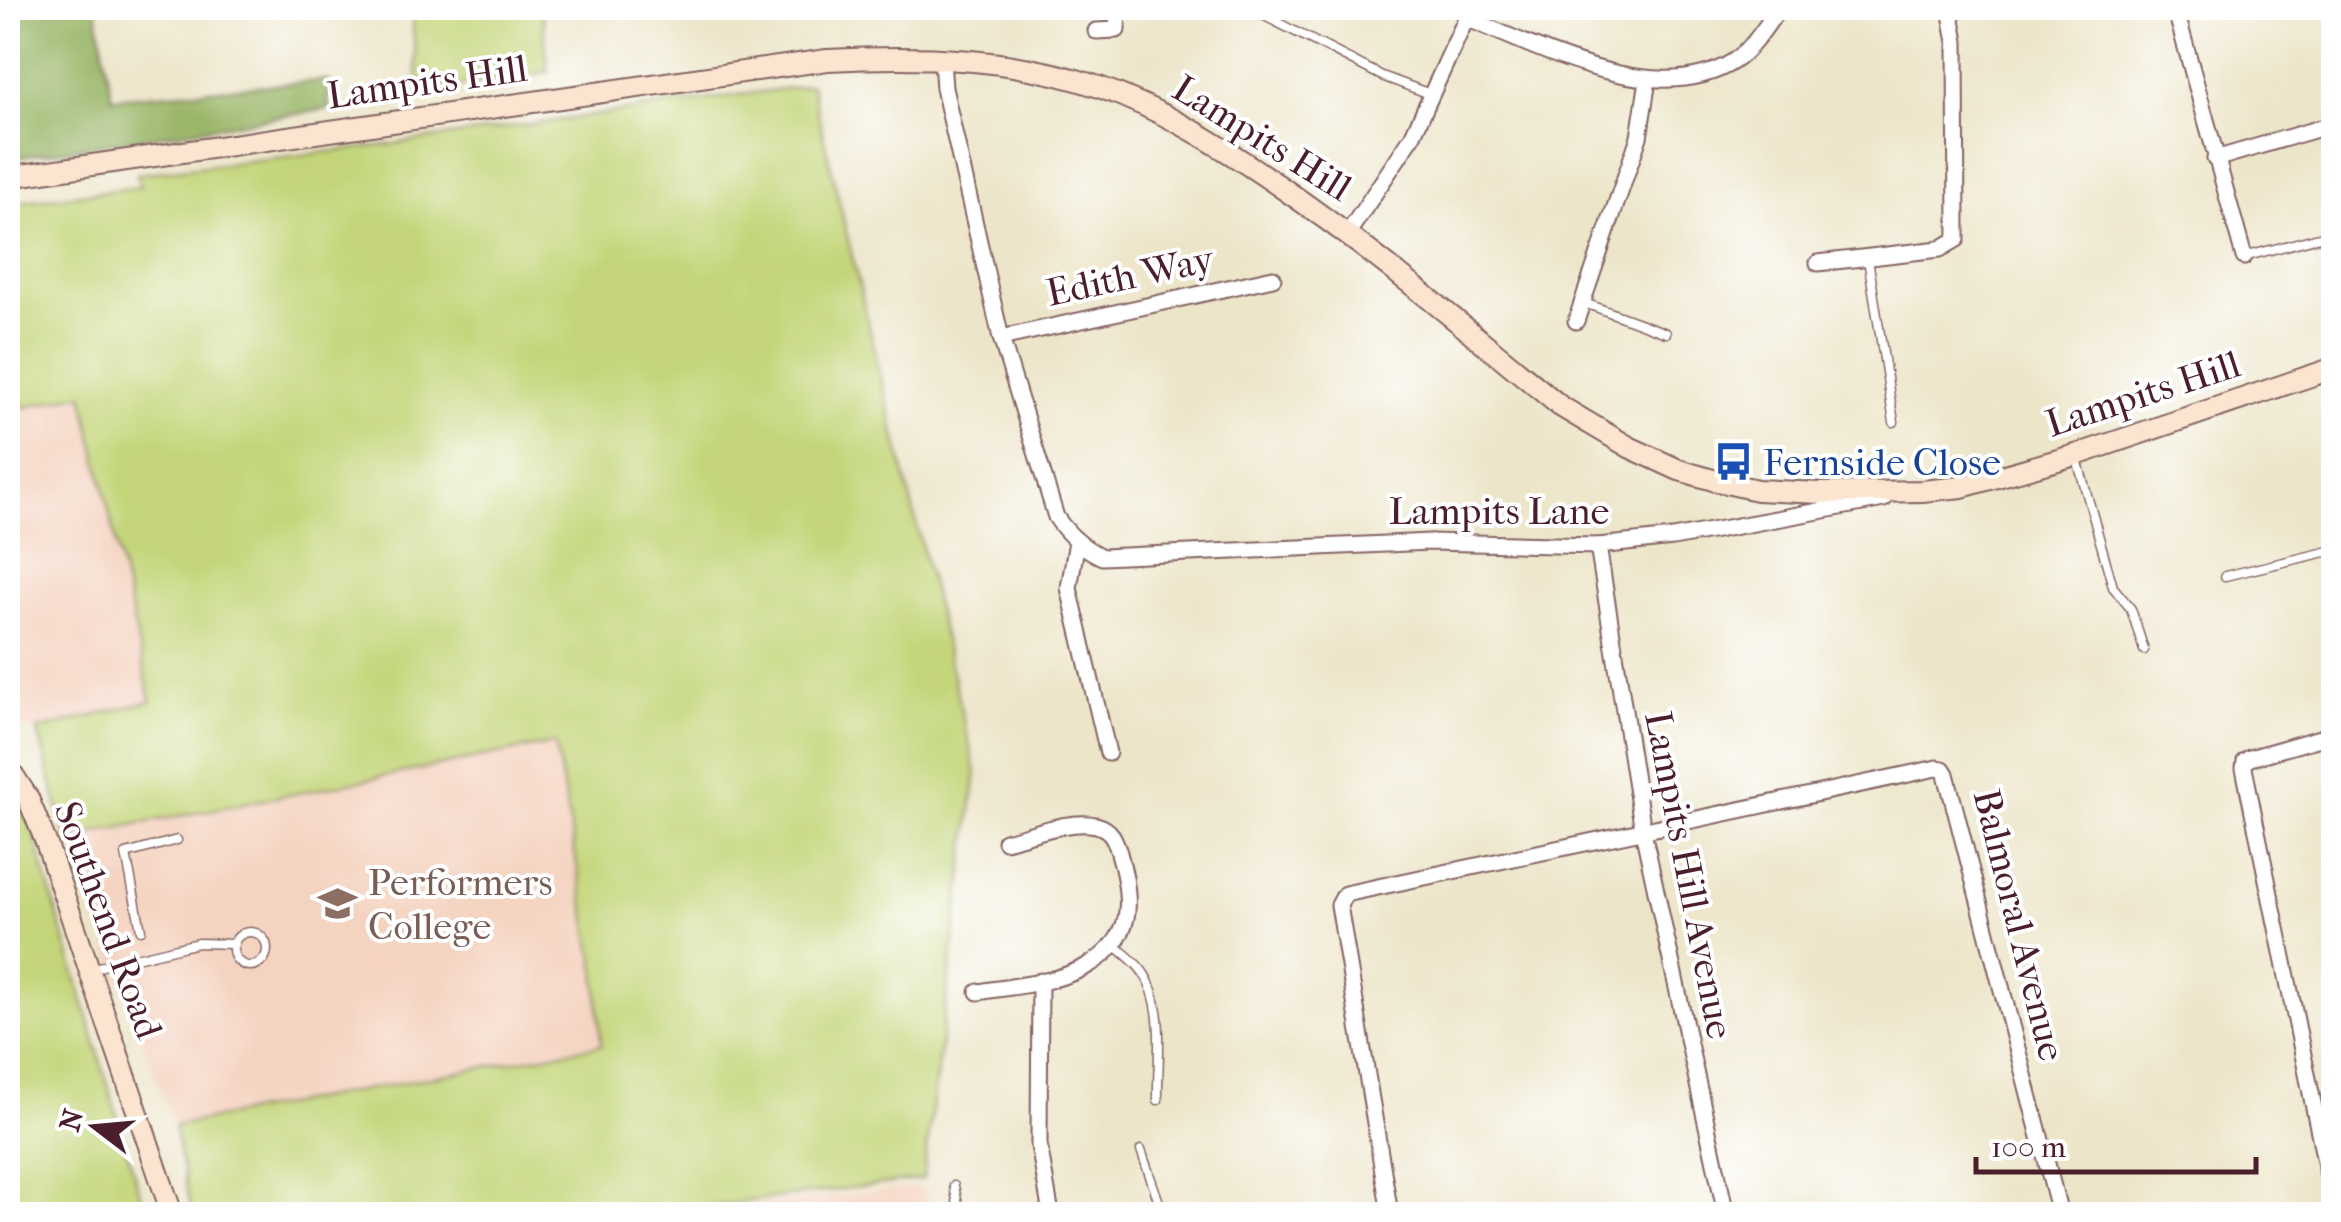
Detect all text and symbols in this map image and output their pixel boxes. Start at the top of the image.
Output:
street label: Lampits Hill [324,46,530,118]
street label: Lampits Hill [1165,65,1359,211]
street label: Edith Way [1042,236,1219,316]
street label: Lampits Hill [2040,341,2246,447]
place label: Fernside Close [1763,440,2001,485]
bus stop icon: Fernside Close [1712,441,1754,483]
street label: Lampits Lane [1389,489,1609,534]
street label: Lampits Hill Avenue [1635,708,1743,1042]
street label: Balmoral Avenue [1964,785,2074,1065]
street label: Southend Road [44,795,172,1045]
place label: Performers College [368,860,552,949]
school or university icon: Performers College [317,883,359,925]
north arrow [45,1077,145,1177]
text: N [53,1105,90,1135]
scale bar [1976,1112,2256,1174]
text: 100 m [1991,1130,2066,1165]

